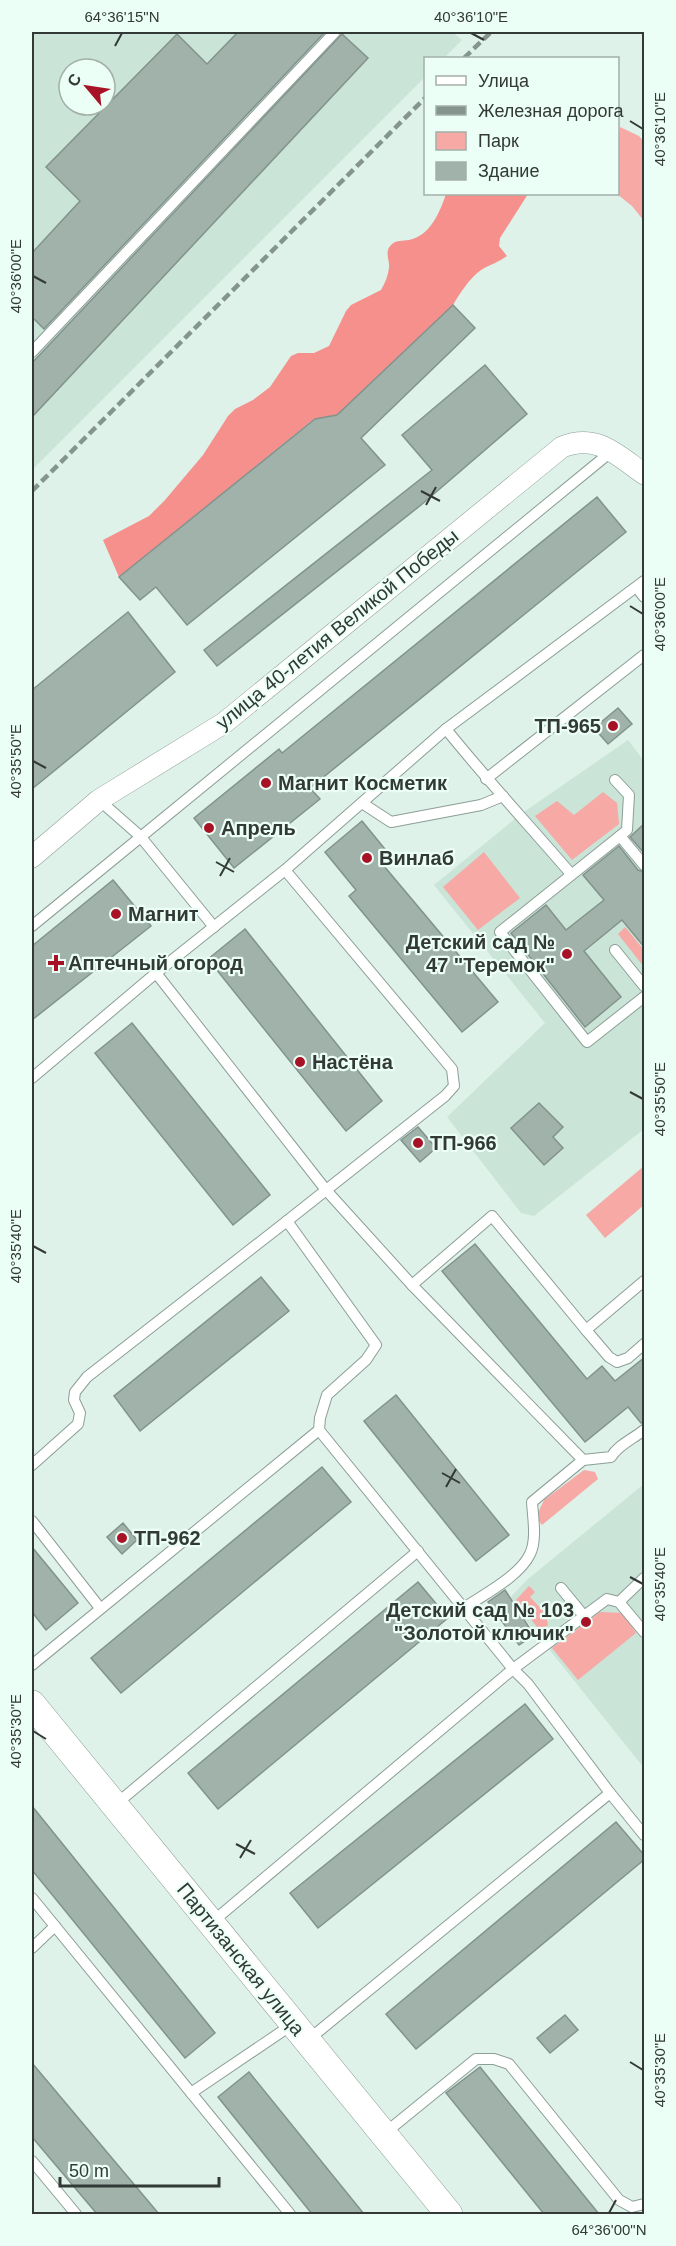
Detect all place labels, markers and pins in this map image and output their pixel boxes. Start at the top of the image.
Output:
place label: ТП-965 [534,715,601,737]
marker: ТП-965 [606,719,620,733]
place label: Магнит Косметик [278,772,448,794]
marker: Магнит Косметик [259,776,273,790]
place label: Апрель [221,817,296,839]
marker: Апрель [202,821,216,835]
place label: Винлаб [379,847,454,869]
marker: Винлаб [360,851,374,865]
place label: Магнит [128,903,199,925]
marker: Магнит [109,907,123,921]
place label: Детский сад № 47 "Теремок" [406,931,555,976]
marker: Детский сад № 47 "Теремок" [560,947,574,961]
place label: Аптечный огород [68,952,243,974]
marker: Аптечный огород [49,956,63,970]
place label: Настёна [312,1051,394,1073]
marker: Настёна [293,1055,307,1069]
place label: ТП-966 [430,1132,497,1154]
marker: ТП-966 [411,1136,425,1150]
place label: ТП-962 [134,1527,201,1549]
marker: ТП-962 [115,1531,129,1545]
place label: Детский сад № 103 "Золотой ключик" [386,1599,574,1644]
marker: Детский сад № 103 "Золотой ключик" [579,1615,593,1629]

